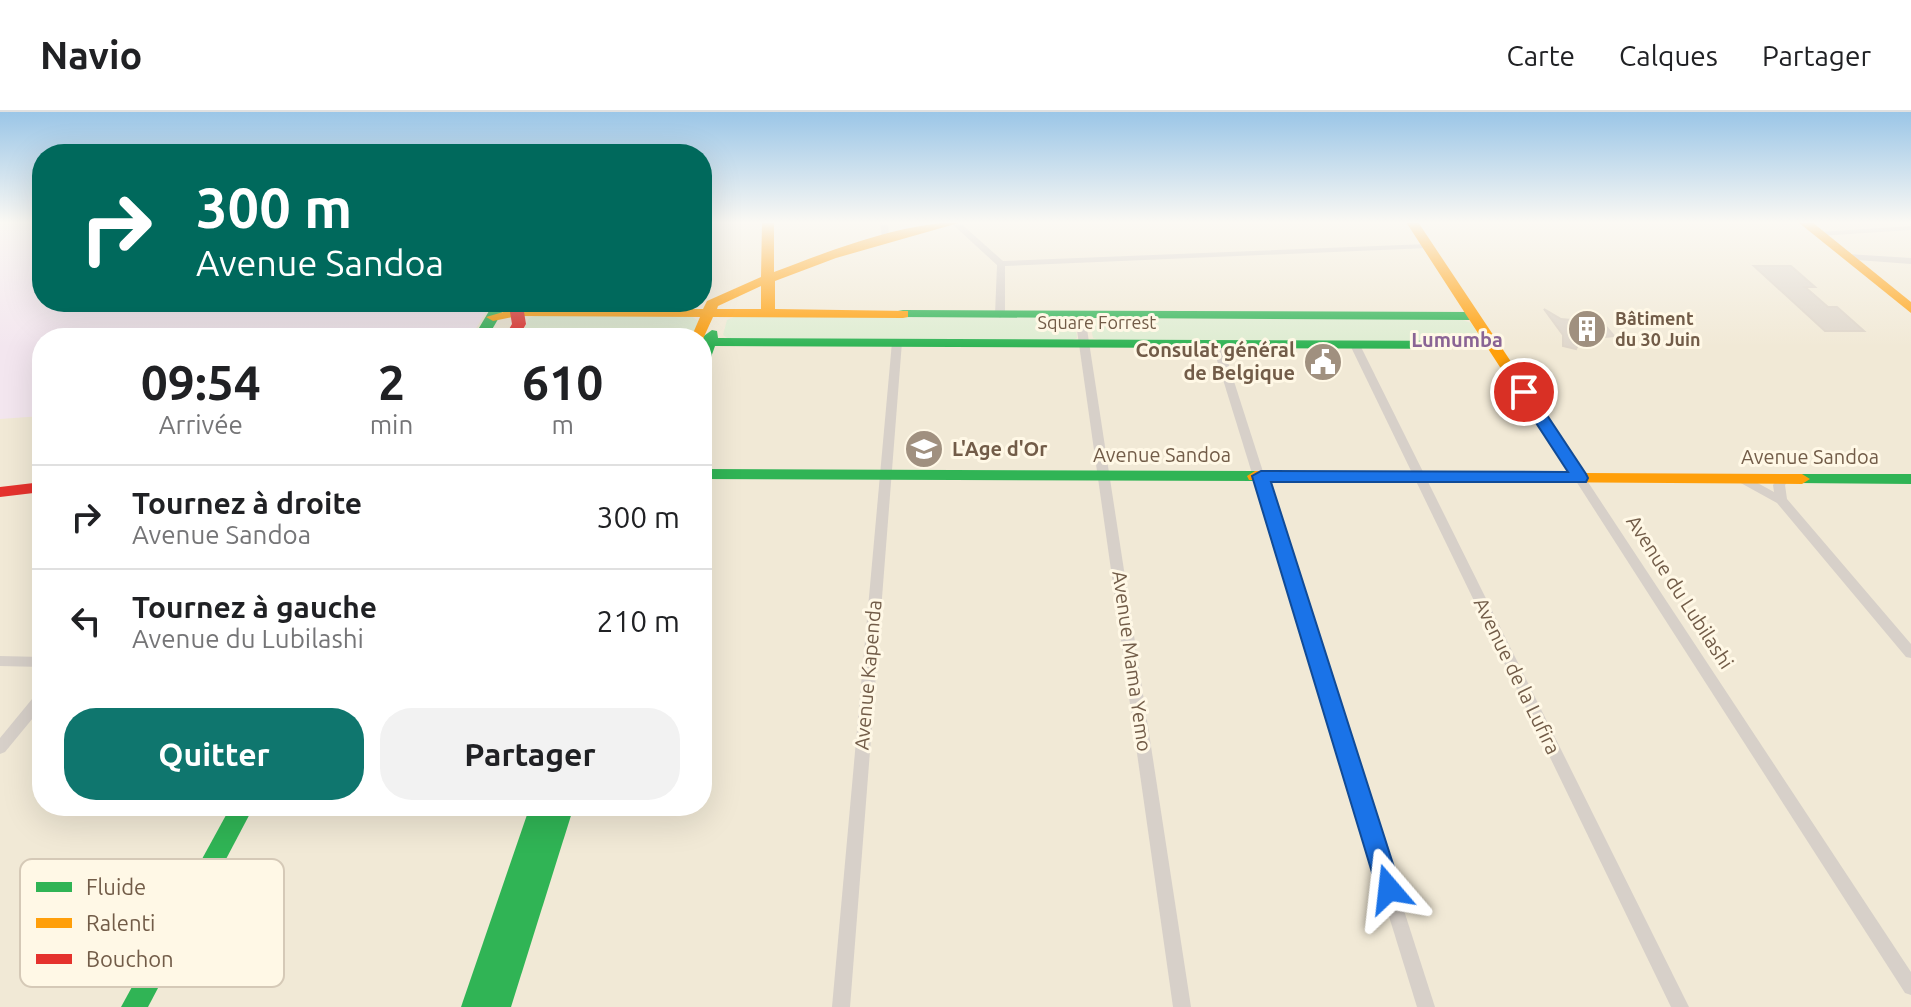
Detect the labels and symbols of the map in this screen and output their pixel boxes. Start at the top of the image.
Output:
building icon: Bâtiment du 30 Juin [1566,308,1608,350]
place label: Bâtiment du 30 Juin [1615,308,1701,349]
street label: Square Forrest [1038,312,1156,332]
district label: Lumumba [1411,328,1503,351]
place label: Consulat général de Belgique [1136,338,1295,384]
public building icon: Consulat général de Belgique [1302,341,1344,383]
pin [1490,358,1558,426]
school or university icon: L'Age d'Or [903,428,945,470]
place label: L'Age d'Or [952,437,1048,460]
street label: Avenue Sandoa [1093,443,1231,466]
street label: Avenue Sandoa [1741,445,1879,468]
street label: Avenue du Lubilashi [1622,511,1739,673]
street label: Avenue Mama Yemo [1108,569,1157,753]
street label: Avenue de la Lufira [1470,594,1565,758]
street label: Avenue Kapenda [849,599,886,751]
position arrow [1347,847,1431,931]
legend [20,859,284,987]
text: Fluide [86,874,146,899]
text: Ralenti [86,910,155,935]
text: Bouchon [86,946,174,971]

